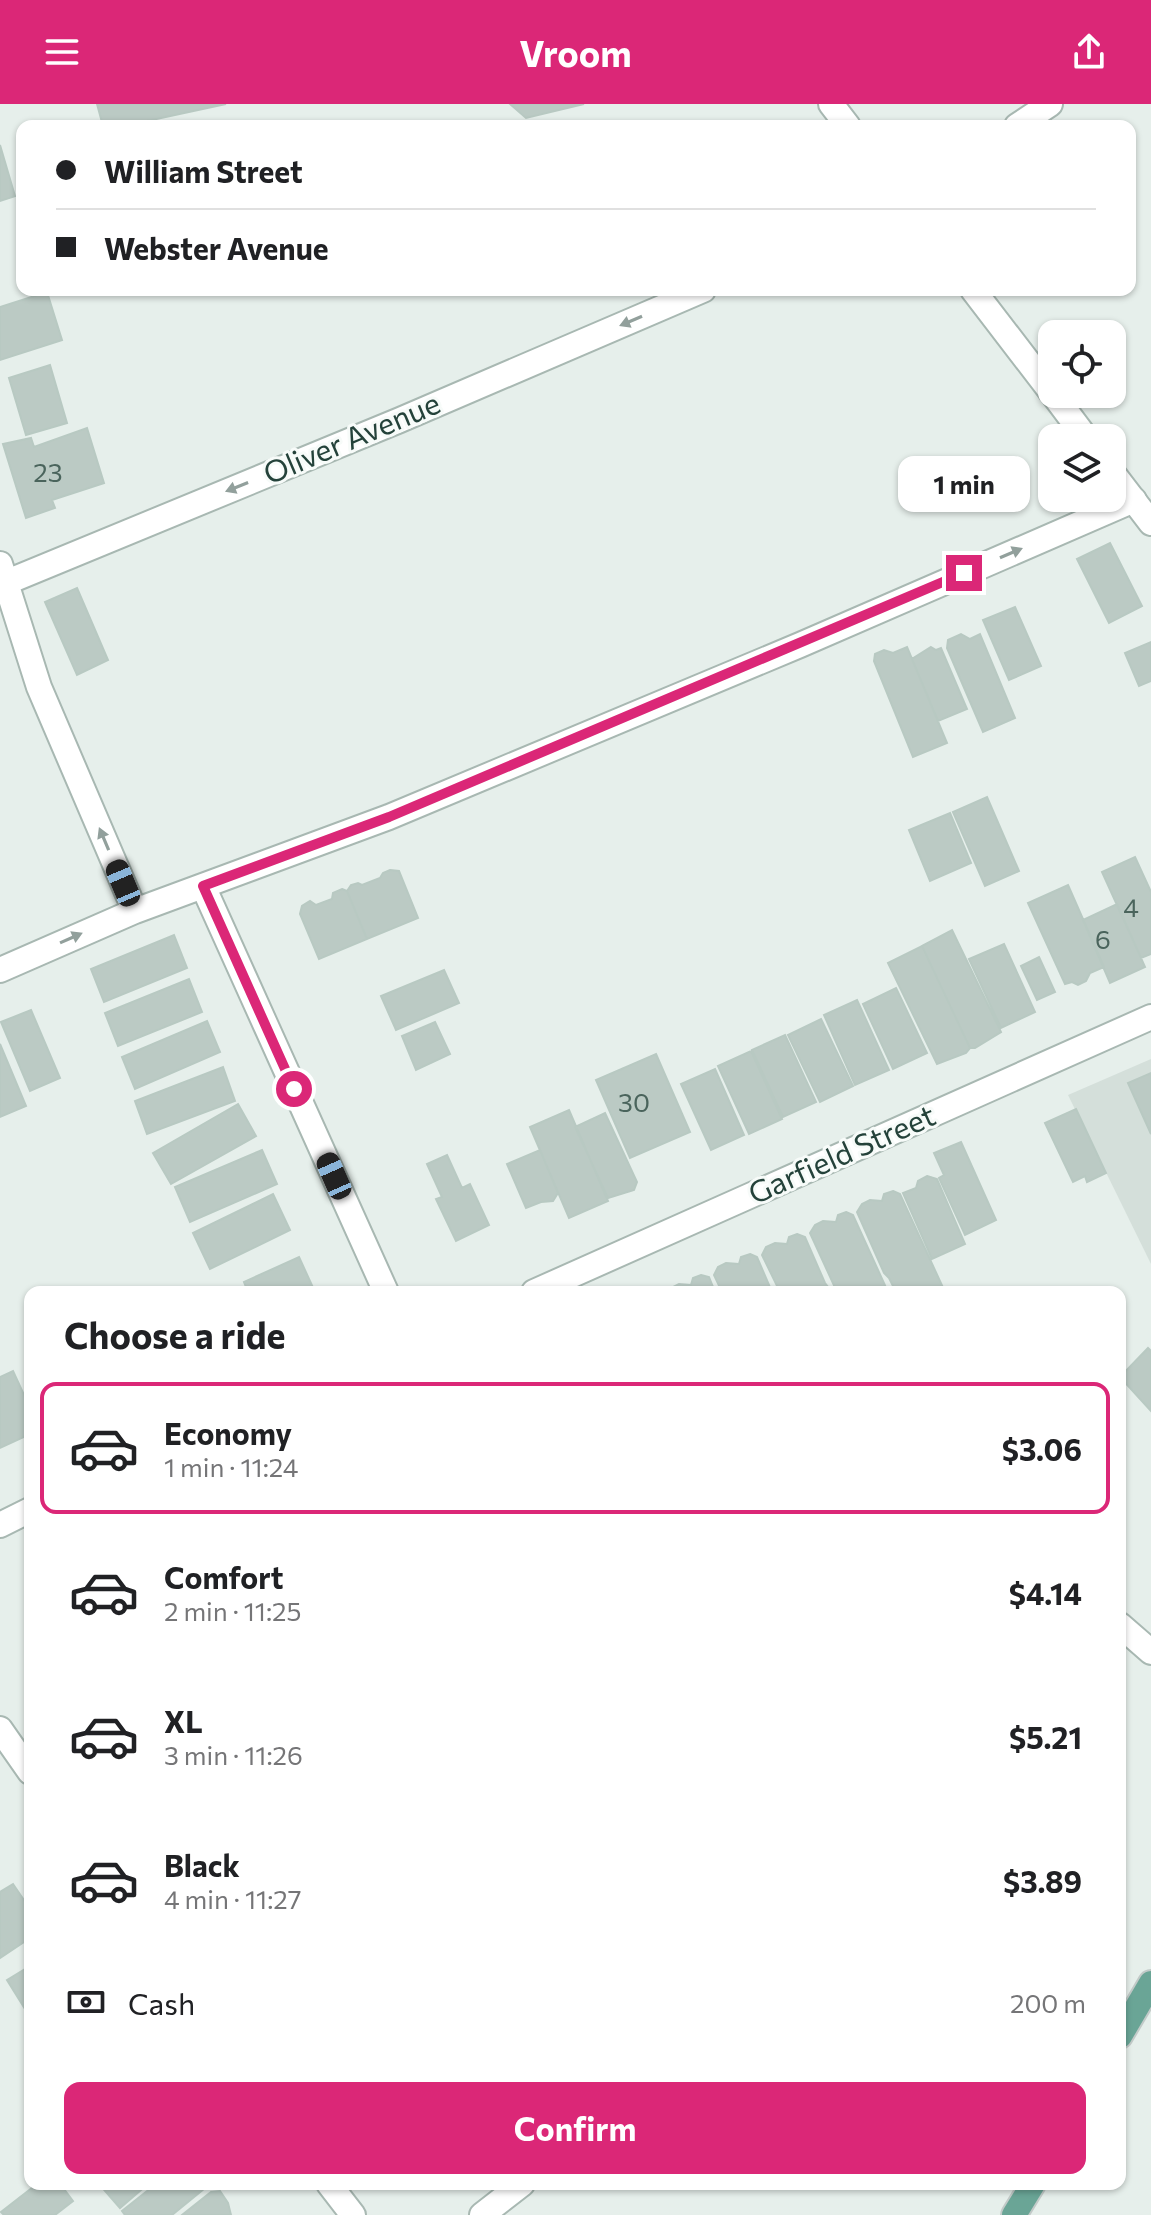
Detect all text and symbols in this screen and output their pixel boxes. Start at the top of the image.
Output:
icon: menu [40,30,84,74]
text: Vroom [519,30,632,74]
icon: share [1067,30,1111,74]
text: William Street [104,152,303,189]
text: Webster Avenue [104,229,329,266]
one-way arrow [619,314,643,327]
map controls [1038,320,1126,512]
button: locate [1038,320,1126,408]
street label: Oliver Avenue [257,383,445,491]
button: layers [1038,424,1126,512]
house number: 23 [33,456,63,487]
callout: 1 min [898,457,1030,513]
text: 1 min [933,468,995,499]
one-way arrow [225,481,249,494]
one-way arrow [999,546,1023,560]
route end [946,555,982,591]
one-way arrow [97,827,110,851]
car [103,856,143,910]
house number: 4 [1123,891,1139,922]
house number: 6 [1095,923,1111,954]
one-way arrow [60,932,83,945]
route start [276,1071,312,1107]
house number: 30 [618,1086,650,1117]
street label: Garfield Street [742,1095,940,1210]
car [313,1149,355,1203]
text: Choose a ride [64,1312,285,1356]
icon: car [68,1412,140,1484]
text: Economy [164,1414,292,1451]
text: $3.06 [1002,1430,1082,1467]
text: 1 min · 11:24 [164,1451,298,1482]
icon: car [68,1556,140,1628]
text: Comfort [164,1558,283,1595]
text: $4.14 [1009,1574,1082,1611]
text: 2 min · 11:25 [164,1595,301,1626]
icon: car [68,1700,140,1772]
text: XL [164,1702,203,1739]
text: $5.21 [1009,1718,1082,1755]
text: 3 min · 11:26 [164,1739,303,1770]
icon: car [68,1844,140,1916]
text: Black [164,1846,240,1883]
text: $3.89 [1003,1862,1082,1899]
text: 4 min · 11:27 [164,1883,301,1914]
icon: cash [64,1980,108,2024]
text: Cash [128,1984,195,2021]
text: 200 m [1010,1987,1086,2018]
button: Confirm [64,2082,1086,2174]

